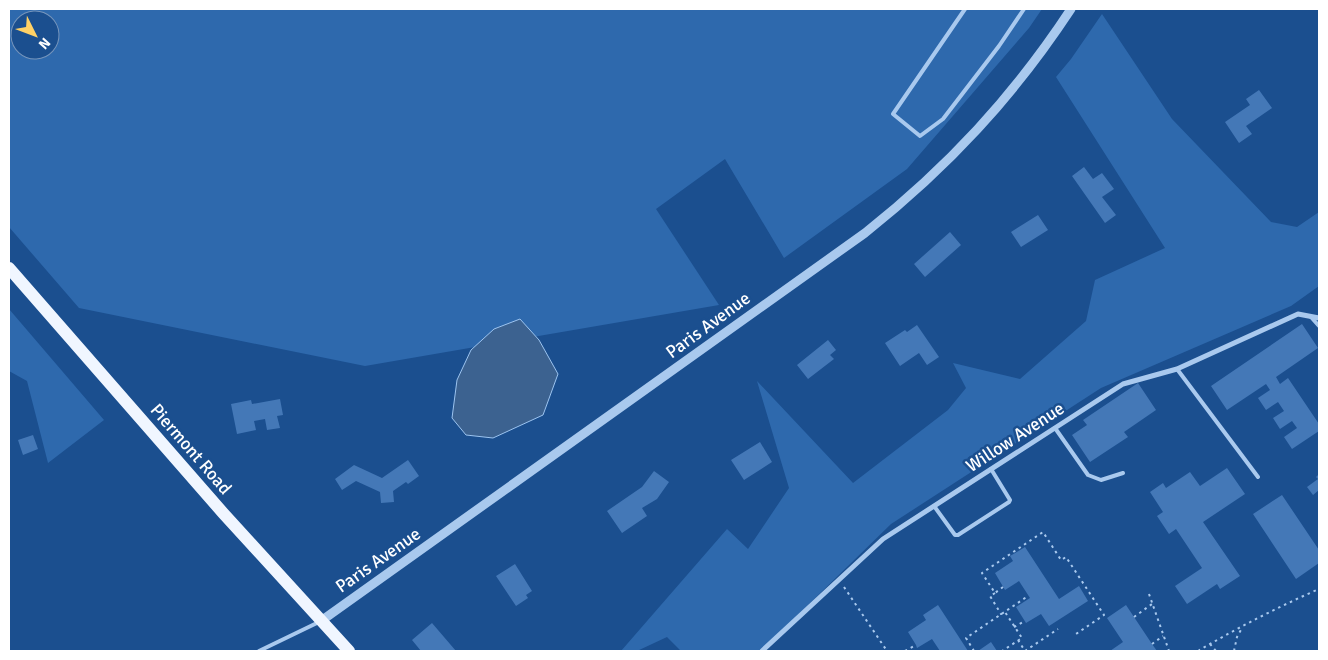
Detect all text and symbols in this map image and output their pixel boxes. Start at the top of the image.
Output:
north arrow [10,10,60,60]
text: N [35,34,54,53]
street label: Paris Avenue [662,287,754,363]
street label: Willow Avenue [962,397,1068,477]
street label: Piermont Road [146,399,236,499]
street label: Paris Avenue [331,523,425,597]

